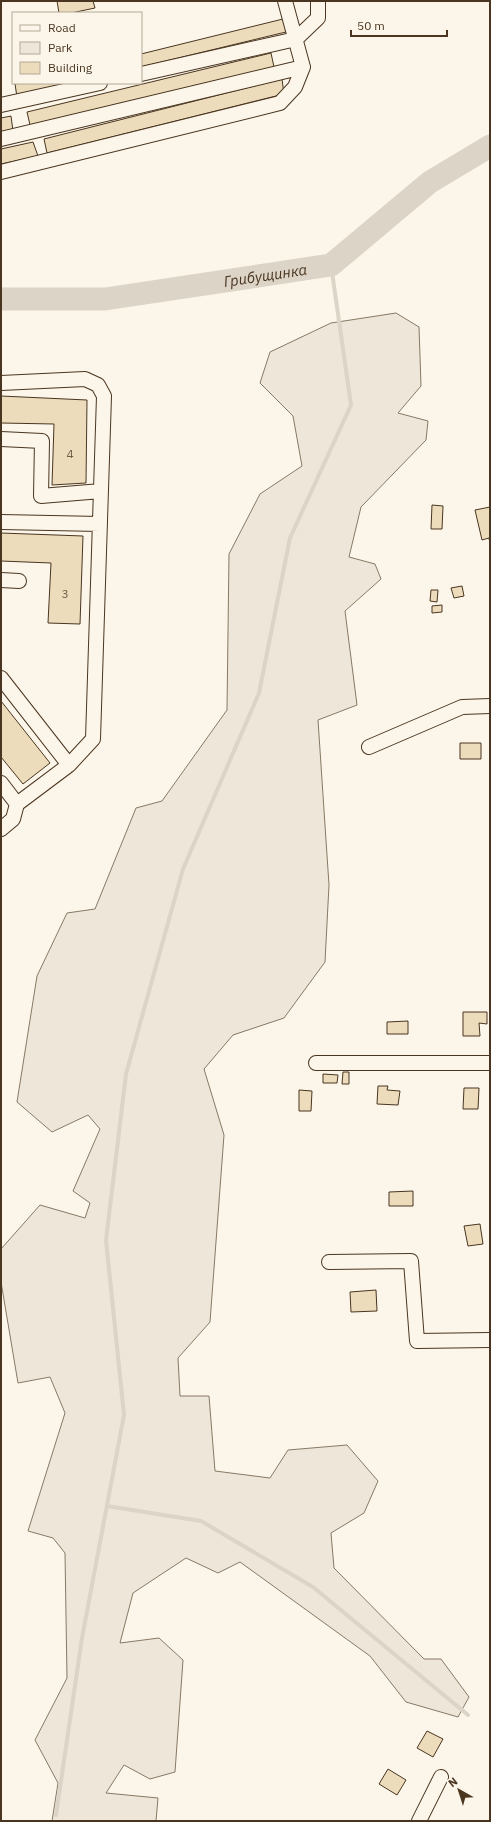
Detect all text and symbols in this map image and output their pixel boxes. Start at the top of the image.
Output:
legend [12,12,142,84]
scale bar [351,12,447,38]
text: 50 m [357,18,385,33]
text: Road [48,20,76,35]
text: Park [48,40,73,55]
text: Building [48,60,93,75]
water label: Грибущинка [222,259,308,291]
house number: 4 [66,446,74,461]
house number: 3 [61,586,69,601]
north arrow [439,1770,479,1810]
text: N [445,1774,460,1790]

